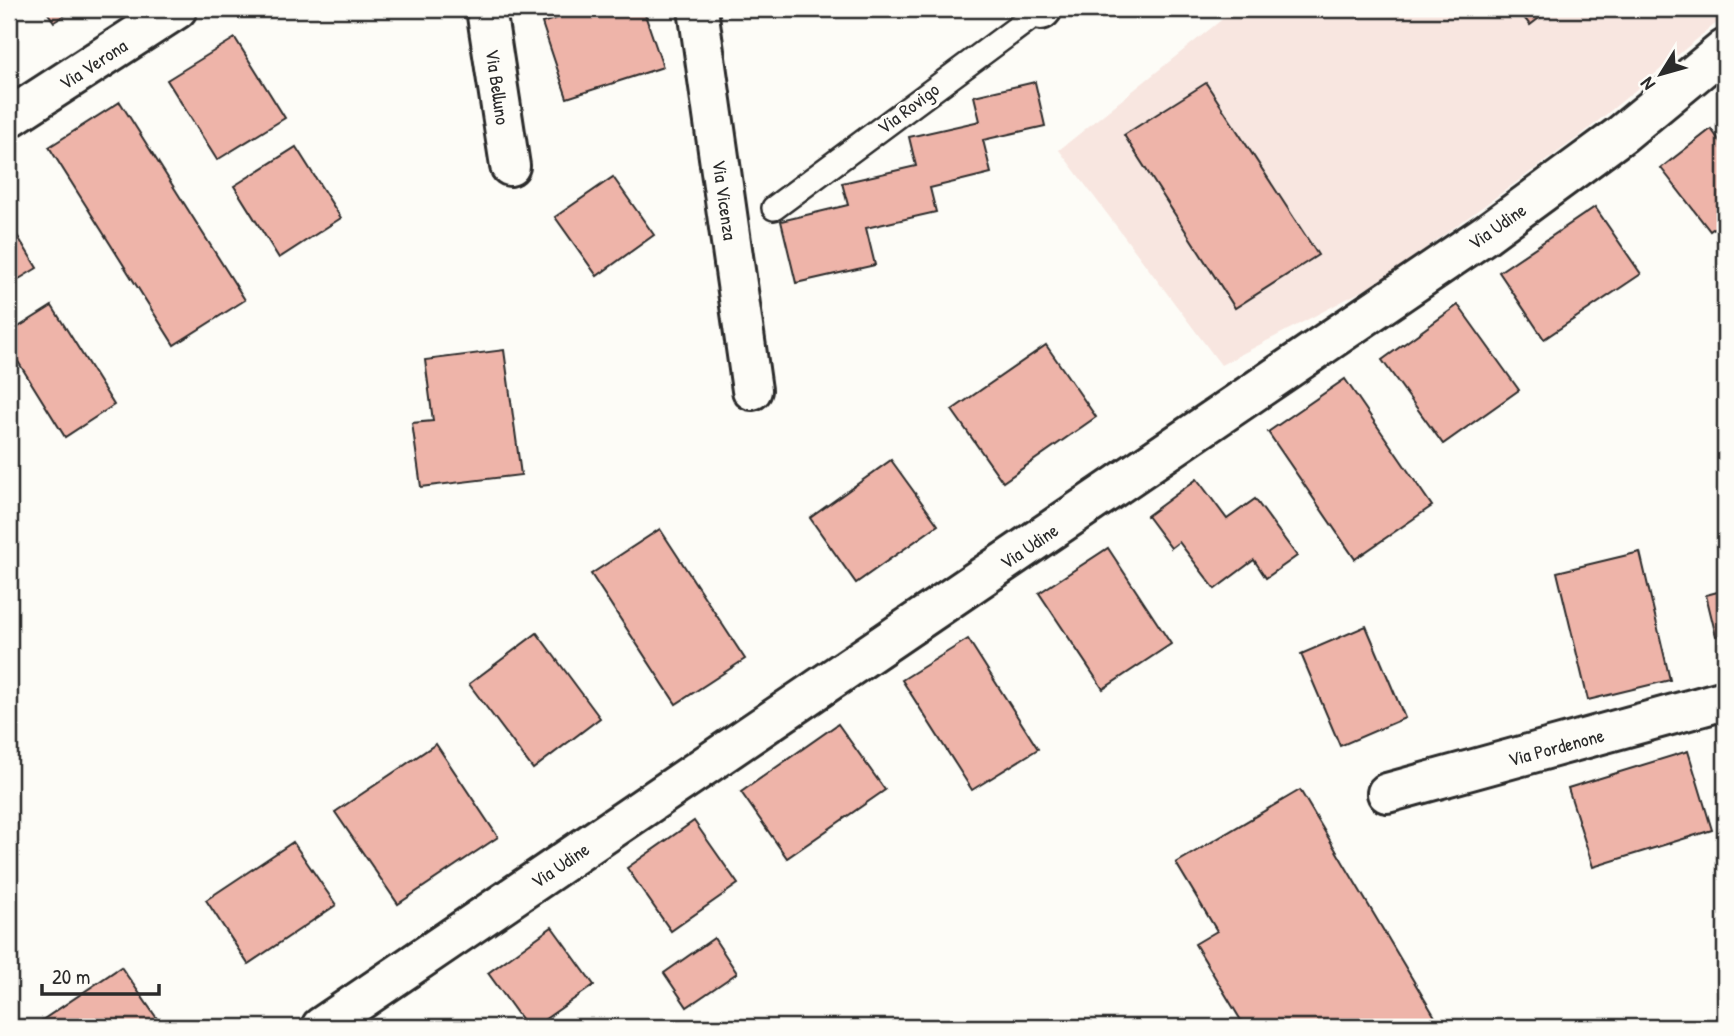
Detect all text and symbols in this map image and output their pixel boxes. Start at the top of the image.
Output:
street label: Via Verona [54,32,132,96]
north arrow [1626,38,1696,108]
street label: Via Belluno [480,48,516,127]
text: N [1634,72,1661,96]
street label: Via Rovigo [872,76,944,140]
street label: Via Vicenza [707,158,744,242]
street label: Via Udine [1463,196,1531,255]
street label: Via Udine [995,517,1064,575]
street label: Via Pordenone [1505,722,1607,772]
street label: Via Udine [526,836,595,894]
scale bar [42,952,159,996]
text: 20 m [52,962,90,991]

